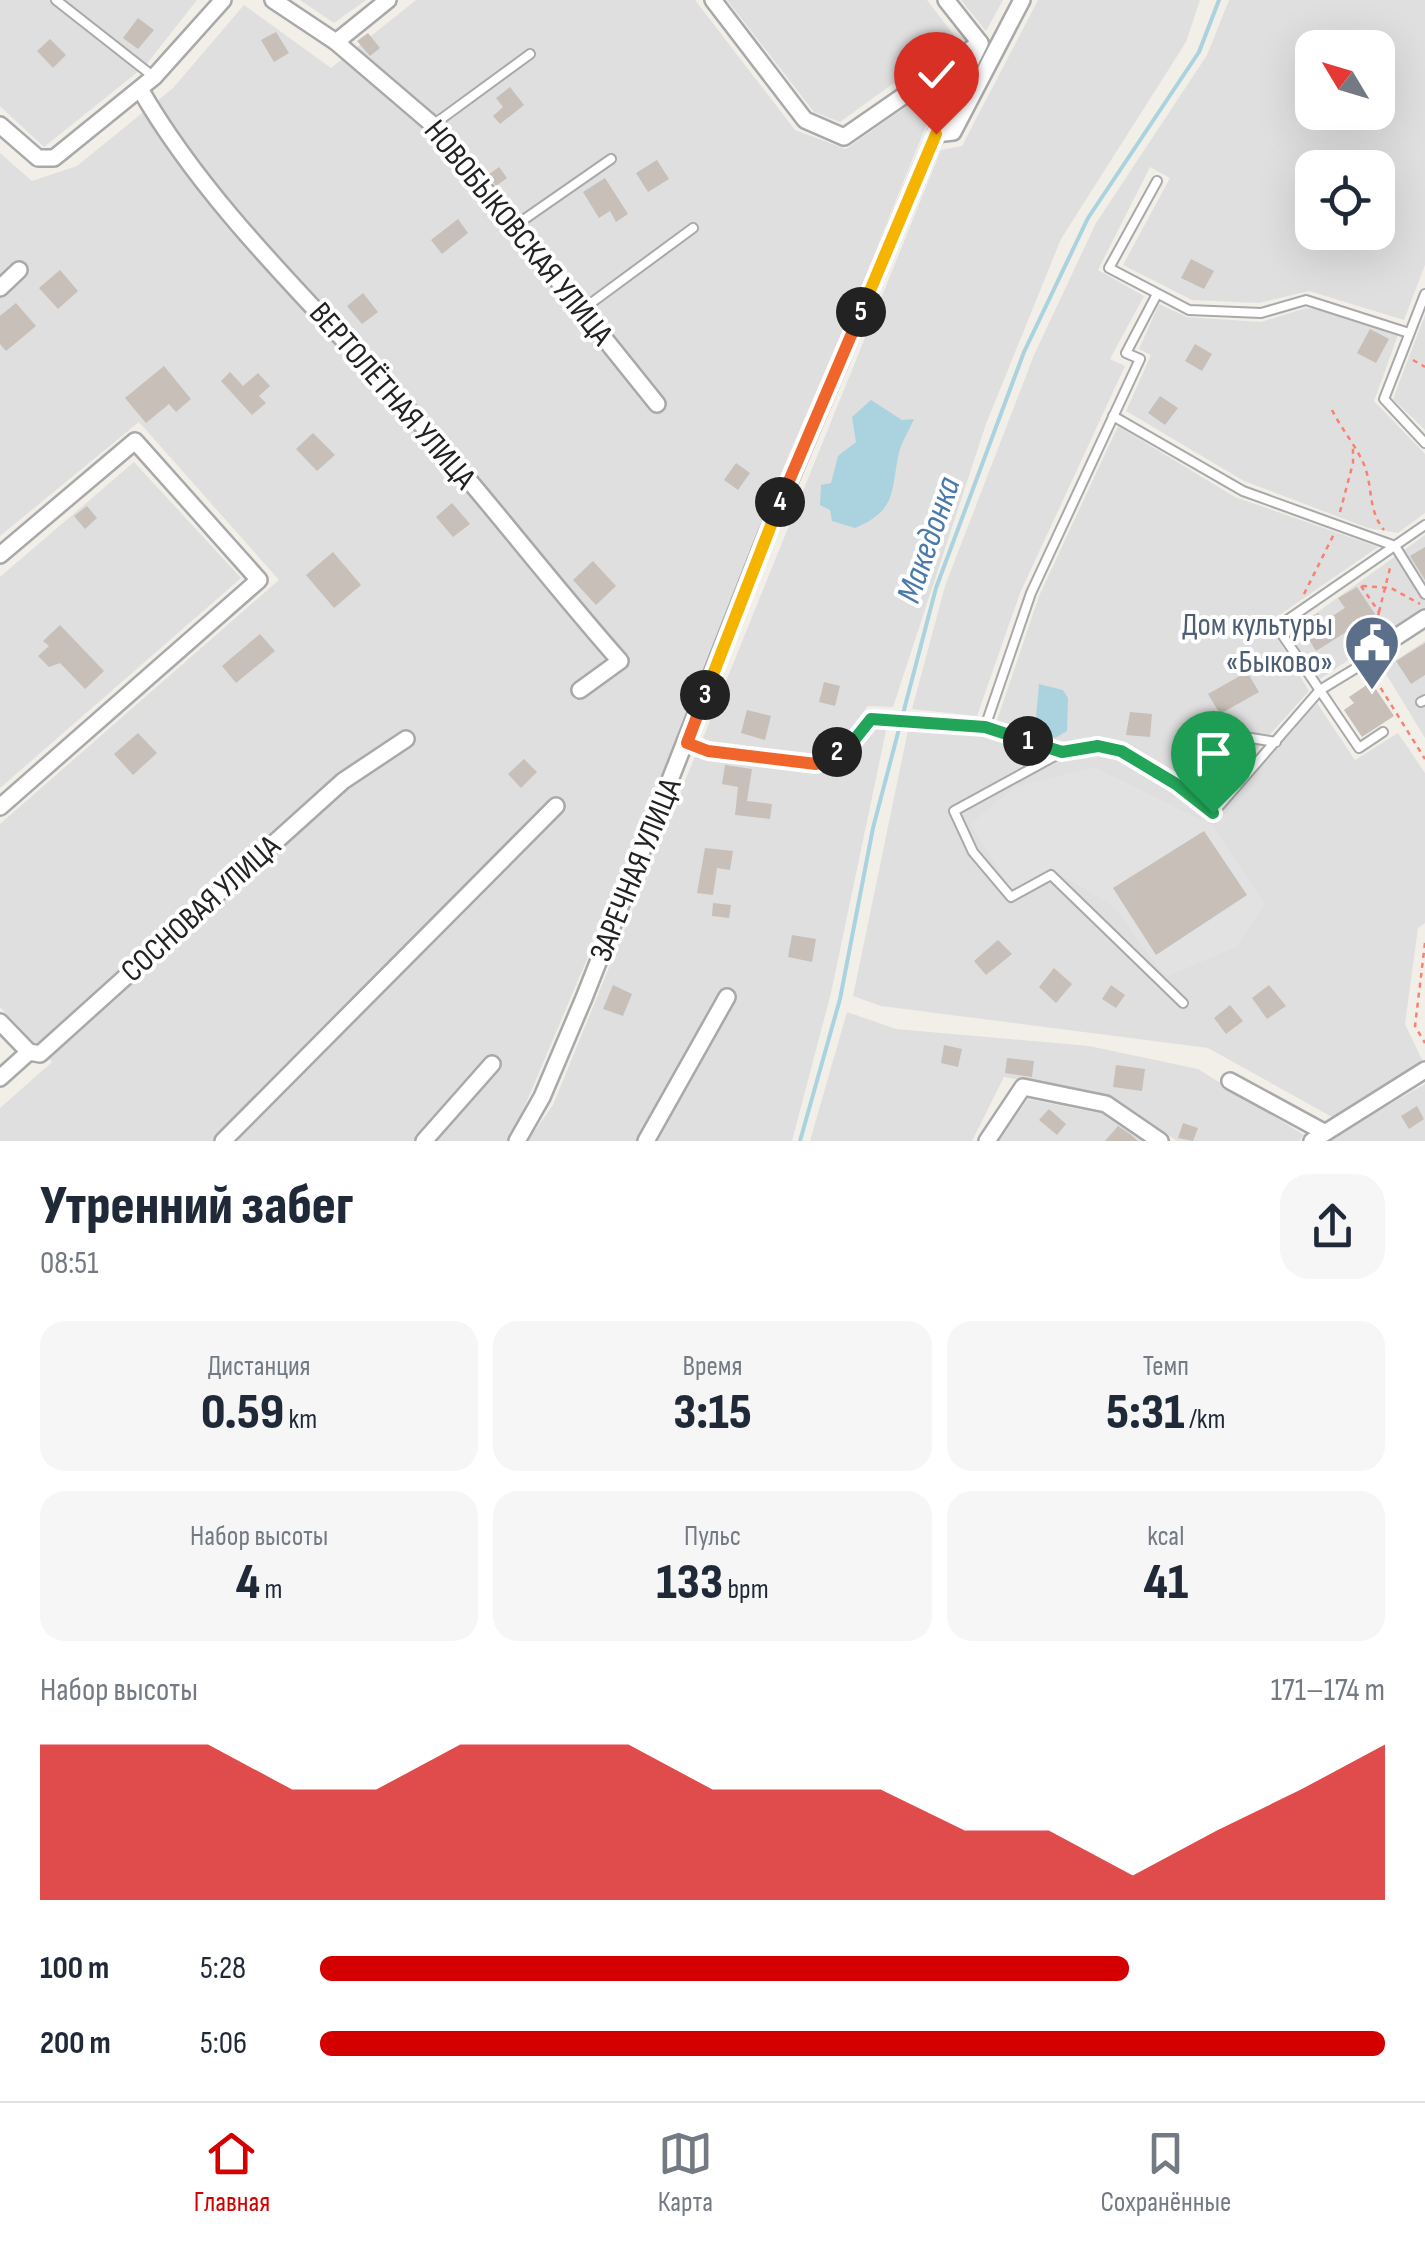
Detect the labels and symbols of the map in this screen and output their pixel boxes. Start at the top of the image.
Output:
north arrow [1295,30,1395,130]
pin [894,32,979,135]
street label: НОВОБЫКОВСКАЯ УЛИЦА [415,113,621,354]
pin: 5 [836,287,886,337]
street label: ВЕРТОЛЁТНАЯ УЛИЦА [300,295,484,498]
water label: Македонка [887,471,971,609]
pin: 4 [755,477,805,527]
place label: Дом культуры «Быково» [1182,606,1333,682]
public building icon: Дом культуры «Быково» [1342,613,1402,692]
pin: 3 [680,670,730,720]
pin [1171,711,1256,814]
pin: 1 [1003,716,1053,766]
pin: 2 [812,727,862,777]
street label: ЗАРЕЧНАЯ УЛИЦА [582,772,691,967]
street label: СОСНОВАЯ УЛИЦА [113,827,289,991]

